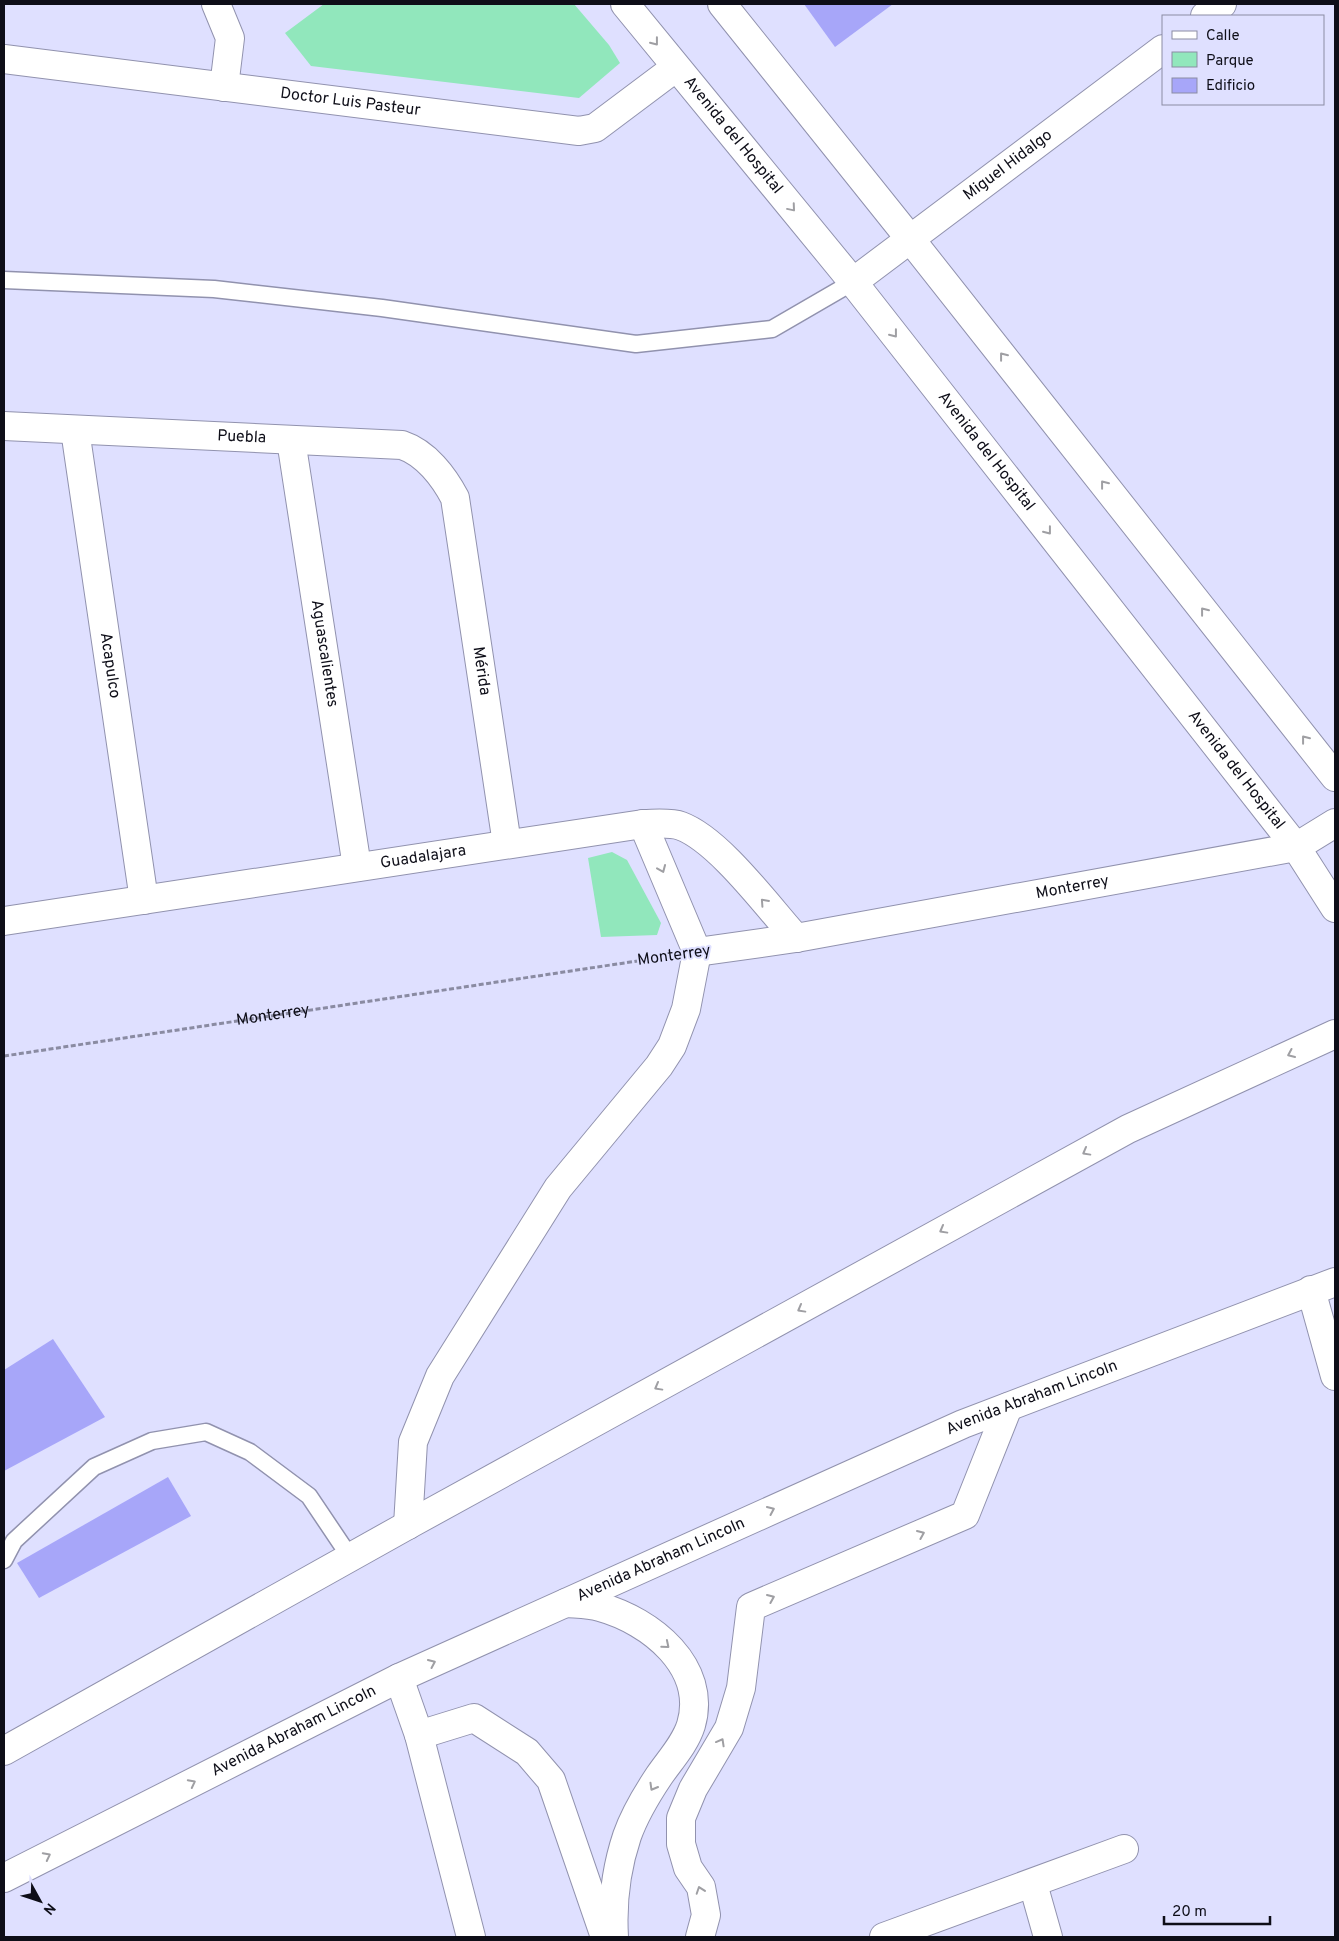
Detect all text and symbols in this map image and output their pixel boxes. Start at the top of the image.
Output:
legend [1162,15,1324,105]
text: Calle [1206,27,1240,46]
one-way arrow [650,36,658,45]
text: Parque [1206,52,1254,71]
street label: Avenida del Hospital [679,73,787,198]
text: Edificio [1206,77,1255,96]
street label: Doctor Luis Pasteur [279,84,422,121]
street label: Miguel Hidalgo [960,125,1057,205]
one-way arrow [786,202,794,211]
one-way arrow [889,329,898,338]
one-way arrow [1000,352,1009,362]
street label: Avenida del Hospital [933,388,1039,515]
street label: Puebla [217,426,267,449]
one-way arrow [1101,481,1109,490]
one-way arrow [1043,525,1051,534]
street label: Aguascalientes [306,598,342,709]
one-way arrow [1201,608,1210,617]
street label: Acapulco [95,631,124,700]
street label: Mérida [467,645,495,697]
street label: Avenida del Hospital [1183,707,1289,834]
one-way arrow [1302,735,1311,745]
street label: Guadalajara [379,841,467,874]
one-way arrow [655,864,666,873]
street label: Monterrey [1034,871,1111,904]
one-way arrow [761,898,770,907]
street label: Monterrey [636,941,712,971]
street label: Monterrey [235,1000,311,1031]
one-way arrow [1287,1047,1296,1058]
one-way arrow [1082,1146,1091,1156]
one-way arrow [940,1224,949,1234]
one-way arrow [797,1303,806,1313]
street label: Avenida Abraham Lincoln [943,1356,1121,1440]
one-way arrow [655,1381,664,1391]
one-way arrow [766,1506,775,1517]
street label: Avenida Abraham Lincoln [574,1513,748,1607]
one-way arrow [916,1530,925,1540]
one-way arrow [767,1593,775,1603]
one-way arrow [660,1639,669,1648]
one-way arrow [427,1659,436,1670]
street label: Avenida Abraham Lincoln [208,1681,380,1781]
one-way arrow [714,1739,724,1748]
one-way arrow [187,1779,196,1789]
one-way arrow [649,1781,659,1790]
one-way arrow [42,1852,51,1862]
north arrow [15,1876,65,1926]
one-way arrow [696,1886,706,1895]
scale bar [1164,1894,1270,1926]
text: N [39,1899,59,1918]
text: 20 m [1172,1903,1207,1922]

